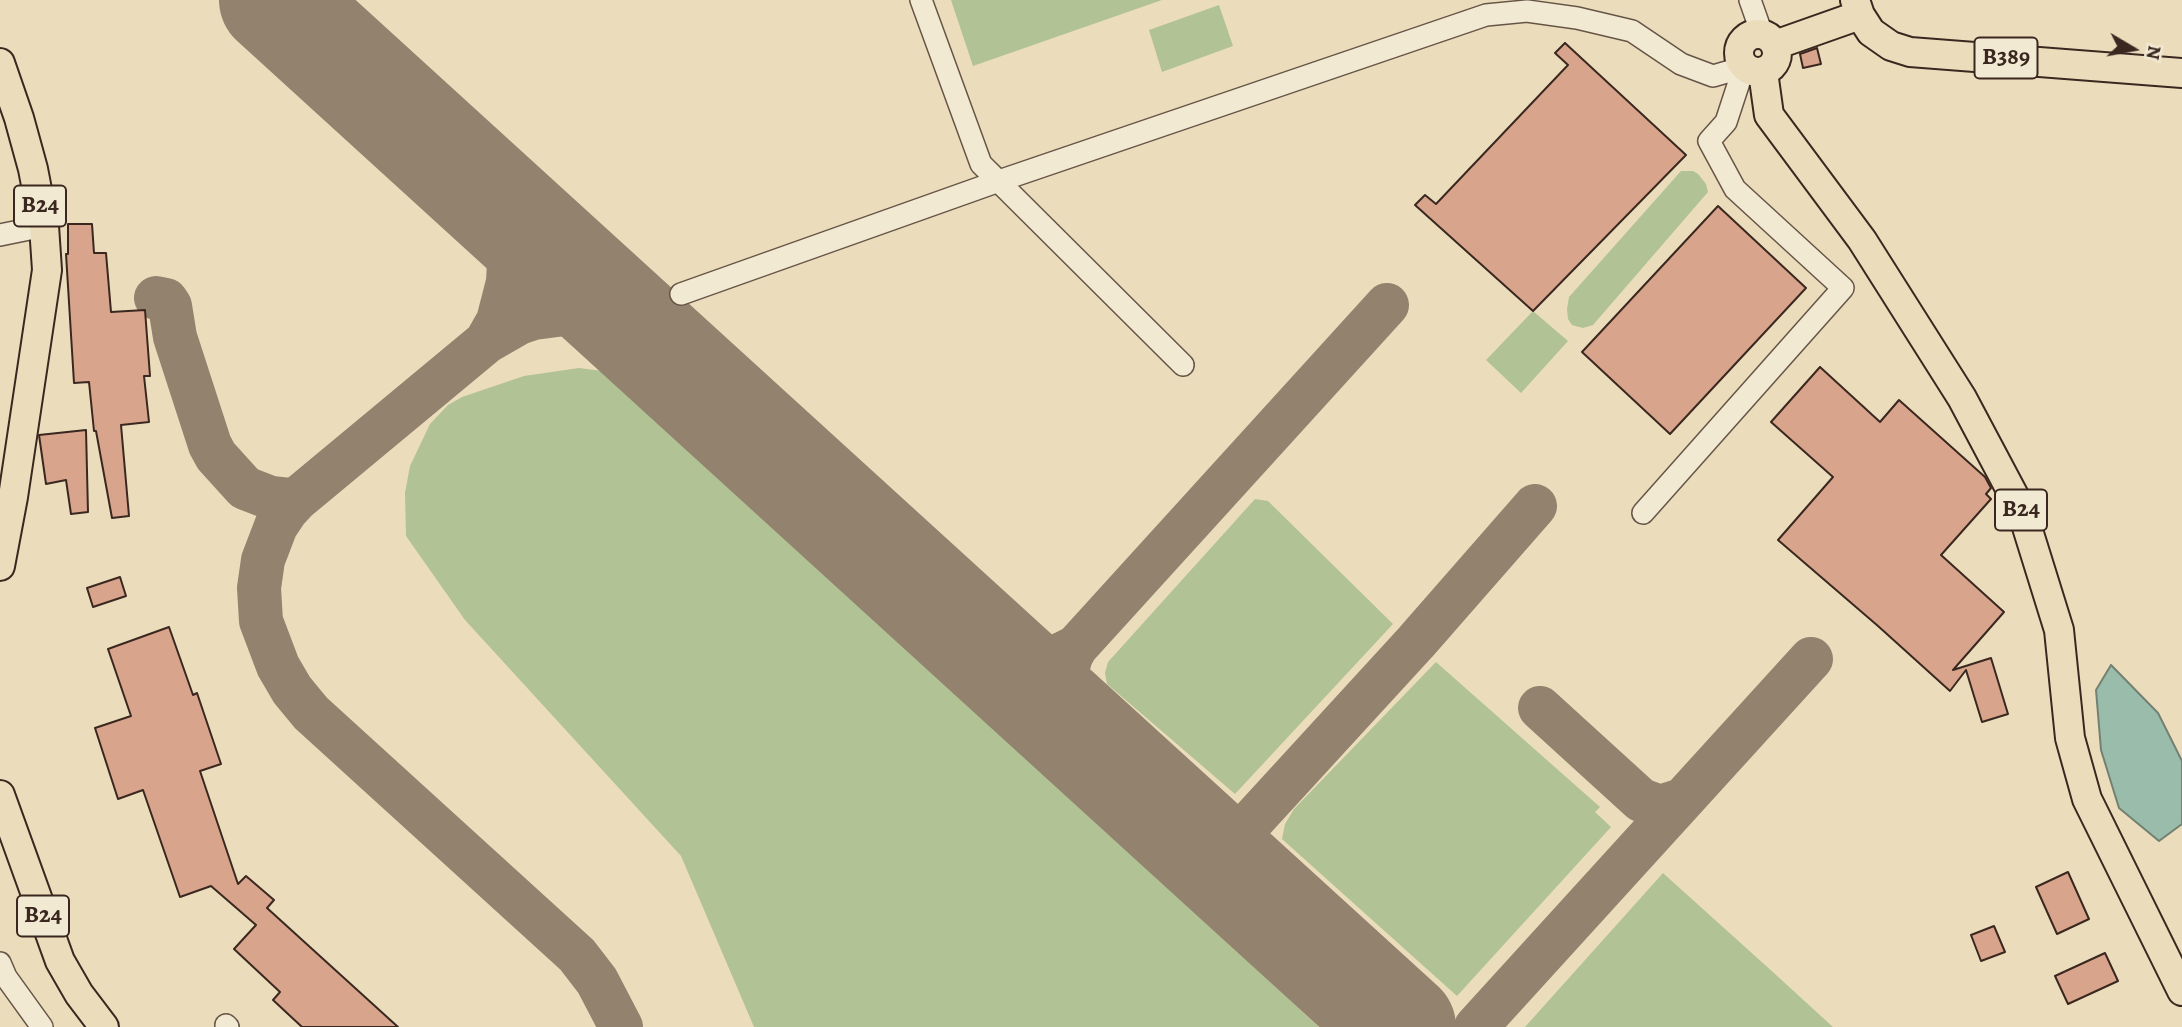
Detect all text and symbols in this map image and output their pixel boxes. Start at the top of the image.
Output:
north arrow [2098,14,2168,84]
road number: B389 [1974,38,2038,78]
text: N [2140,44,2168,62]
road number: B24 [14,186,66,226]
road number: B24 [1995,490,2047,530]
road number: B24 [17,896,69,936]

